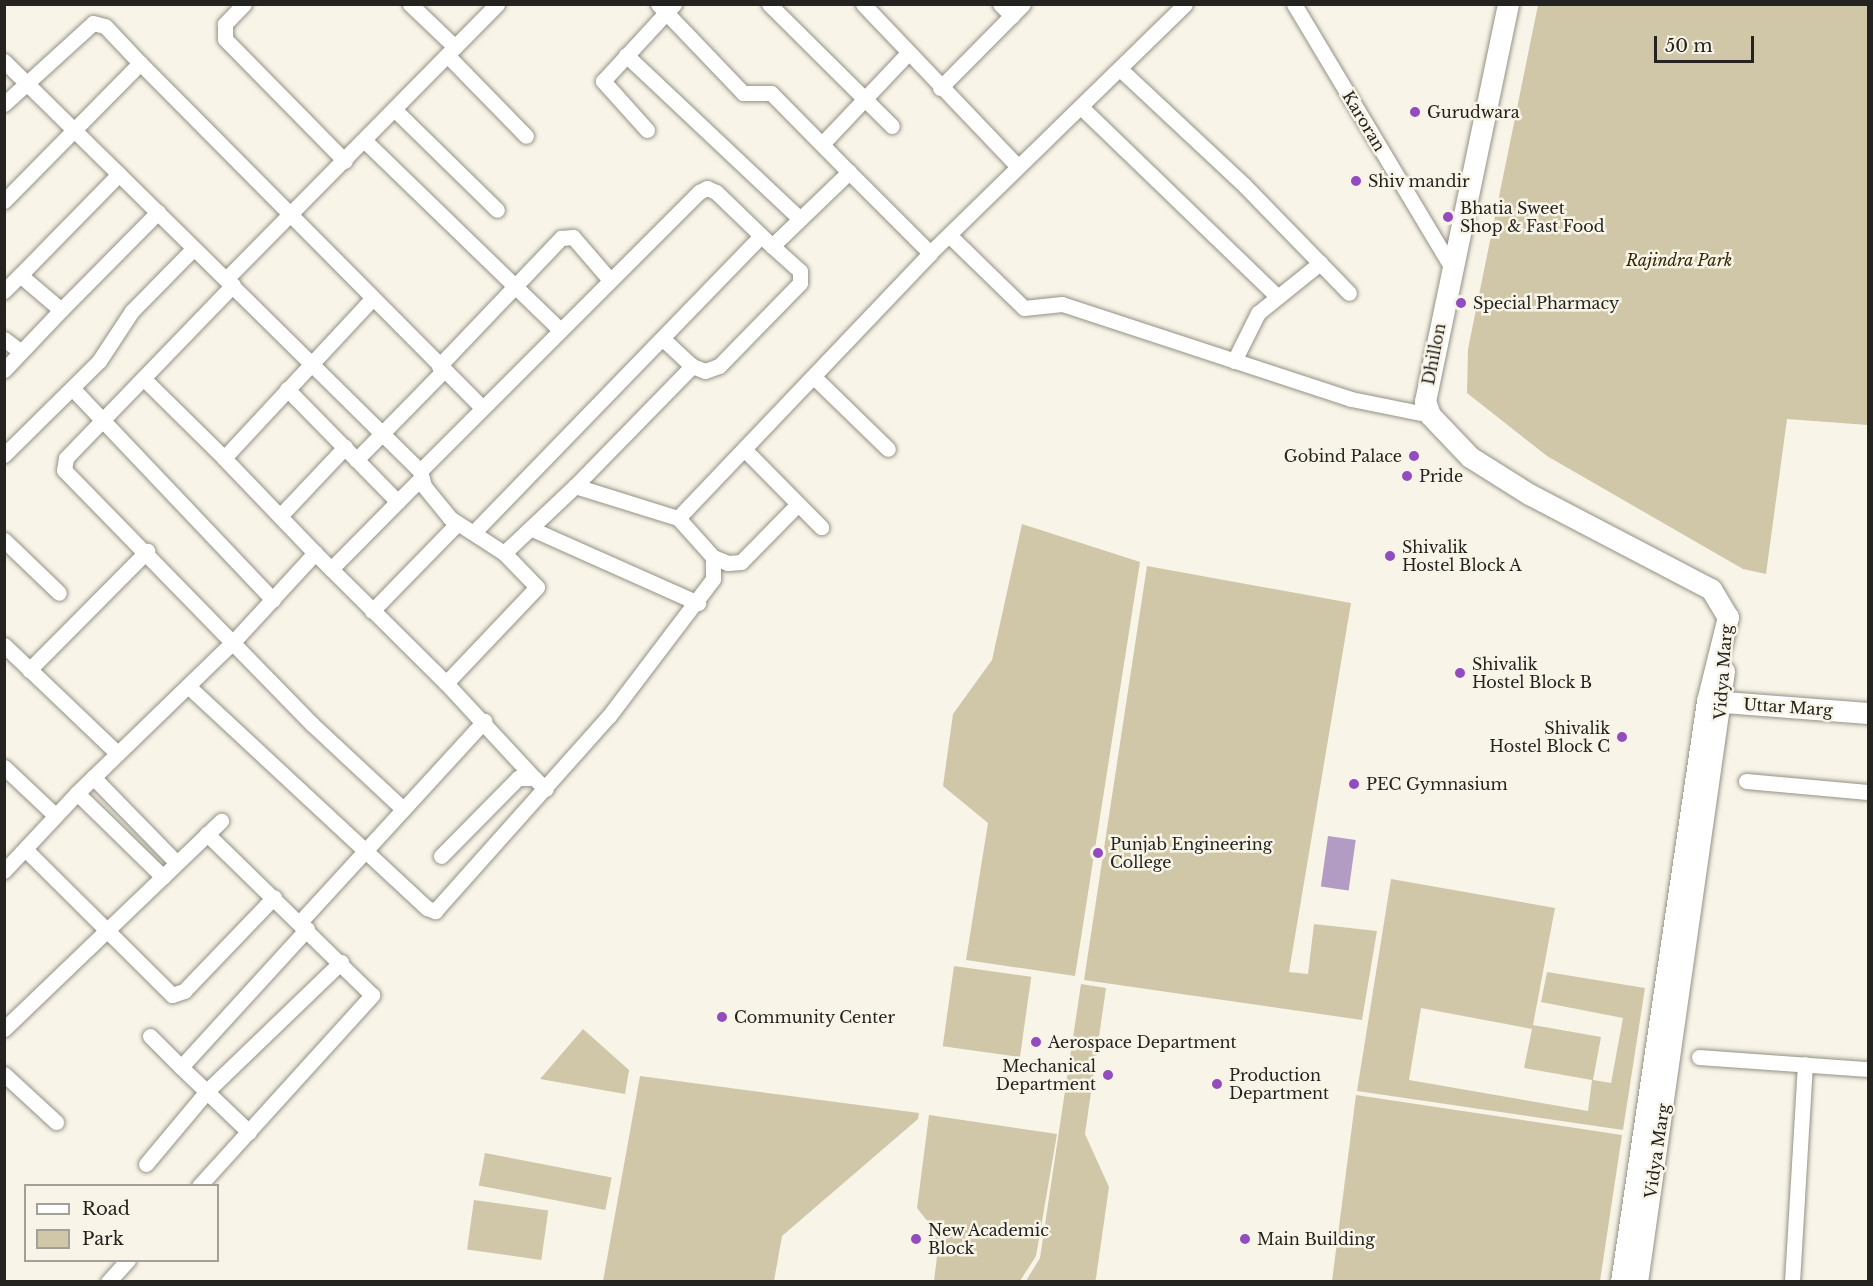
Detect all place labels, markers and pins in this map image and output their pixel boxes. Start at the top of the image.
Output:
place label: Gurudwara [1427,102,1520,122]
marker: Gurudwara [1408,105,1422,119]
place label: Shiv mandir [1368,171,1470,191]
marker: Shiv mandir [1349,174,1363,188]
place label: Bhatia Sweet Shop & Fast Food [1460,198,1605,236]
marker: Bhatia Sweet Shop & Fast Food [1441,210,1455,224]
place label: Special Pharmacy [1473,293,1619,313]
marker: Special Pharmacy [1454,296,1468,310]
place label: Gobind Palace [1284,446,1402,466]
marker: Gobind Palace [1407,449,1421,463]
place label: Pride [1419,466,1463,486]
marker: Pride [1400,469,1414,483]
place label: Shivalik Hostel Block A [1402,537,1522,575]
marker: Shivalik Hostel Block A [1383,549,1397,563]
place label: Shivalik Hostel Block B [1472,654,1592,692]
marker: Shivalik Hostel Block B [1453,666,1467,680]
place label: Shivalik Hostel Block C [1489,718,1610,756]
marker: Shivalik Hostel Block C [1615,730,1629,744]
place label: PEC Gymnasium [1366,774,1508,794]
marker: PEC Gymnasium [1347,777,1361,791]
place label: Punjab Engineering College [1110,834,1272,872]
marker: Punjab Engineering College [1091,846,1105,860]
place label: Community Center [734,1007,896,1027]
marker: Community Center [715,1010,729,1024]
place label: Aerospace Department [1048,1032,1237,1052]
marker: Aerospace Department [1029,1035,1043,1049]
place label: Mechanical Department [996,1056,1096,1094]
place label: Production Department [1229,1065,1329,1103]
marker: Mechanical Department [1101,1068,1115,1082]
marker: Production Department [1210,1077,1224,1091]
place label: New Academic Block [928,1220,1050,1258]
place label: Main Building [1257,1229,1375,1249]
marker: New Academic Block [909,1232,923,1246]
marker: Main Building [1238,1232,1252,1246]

